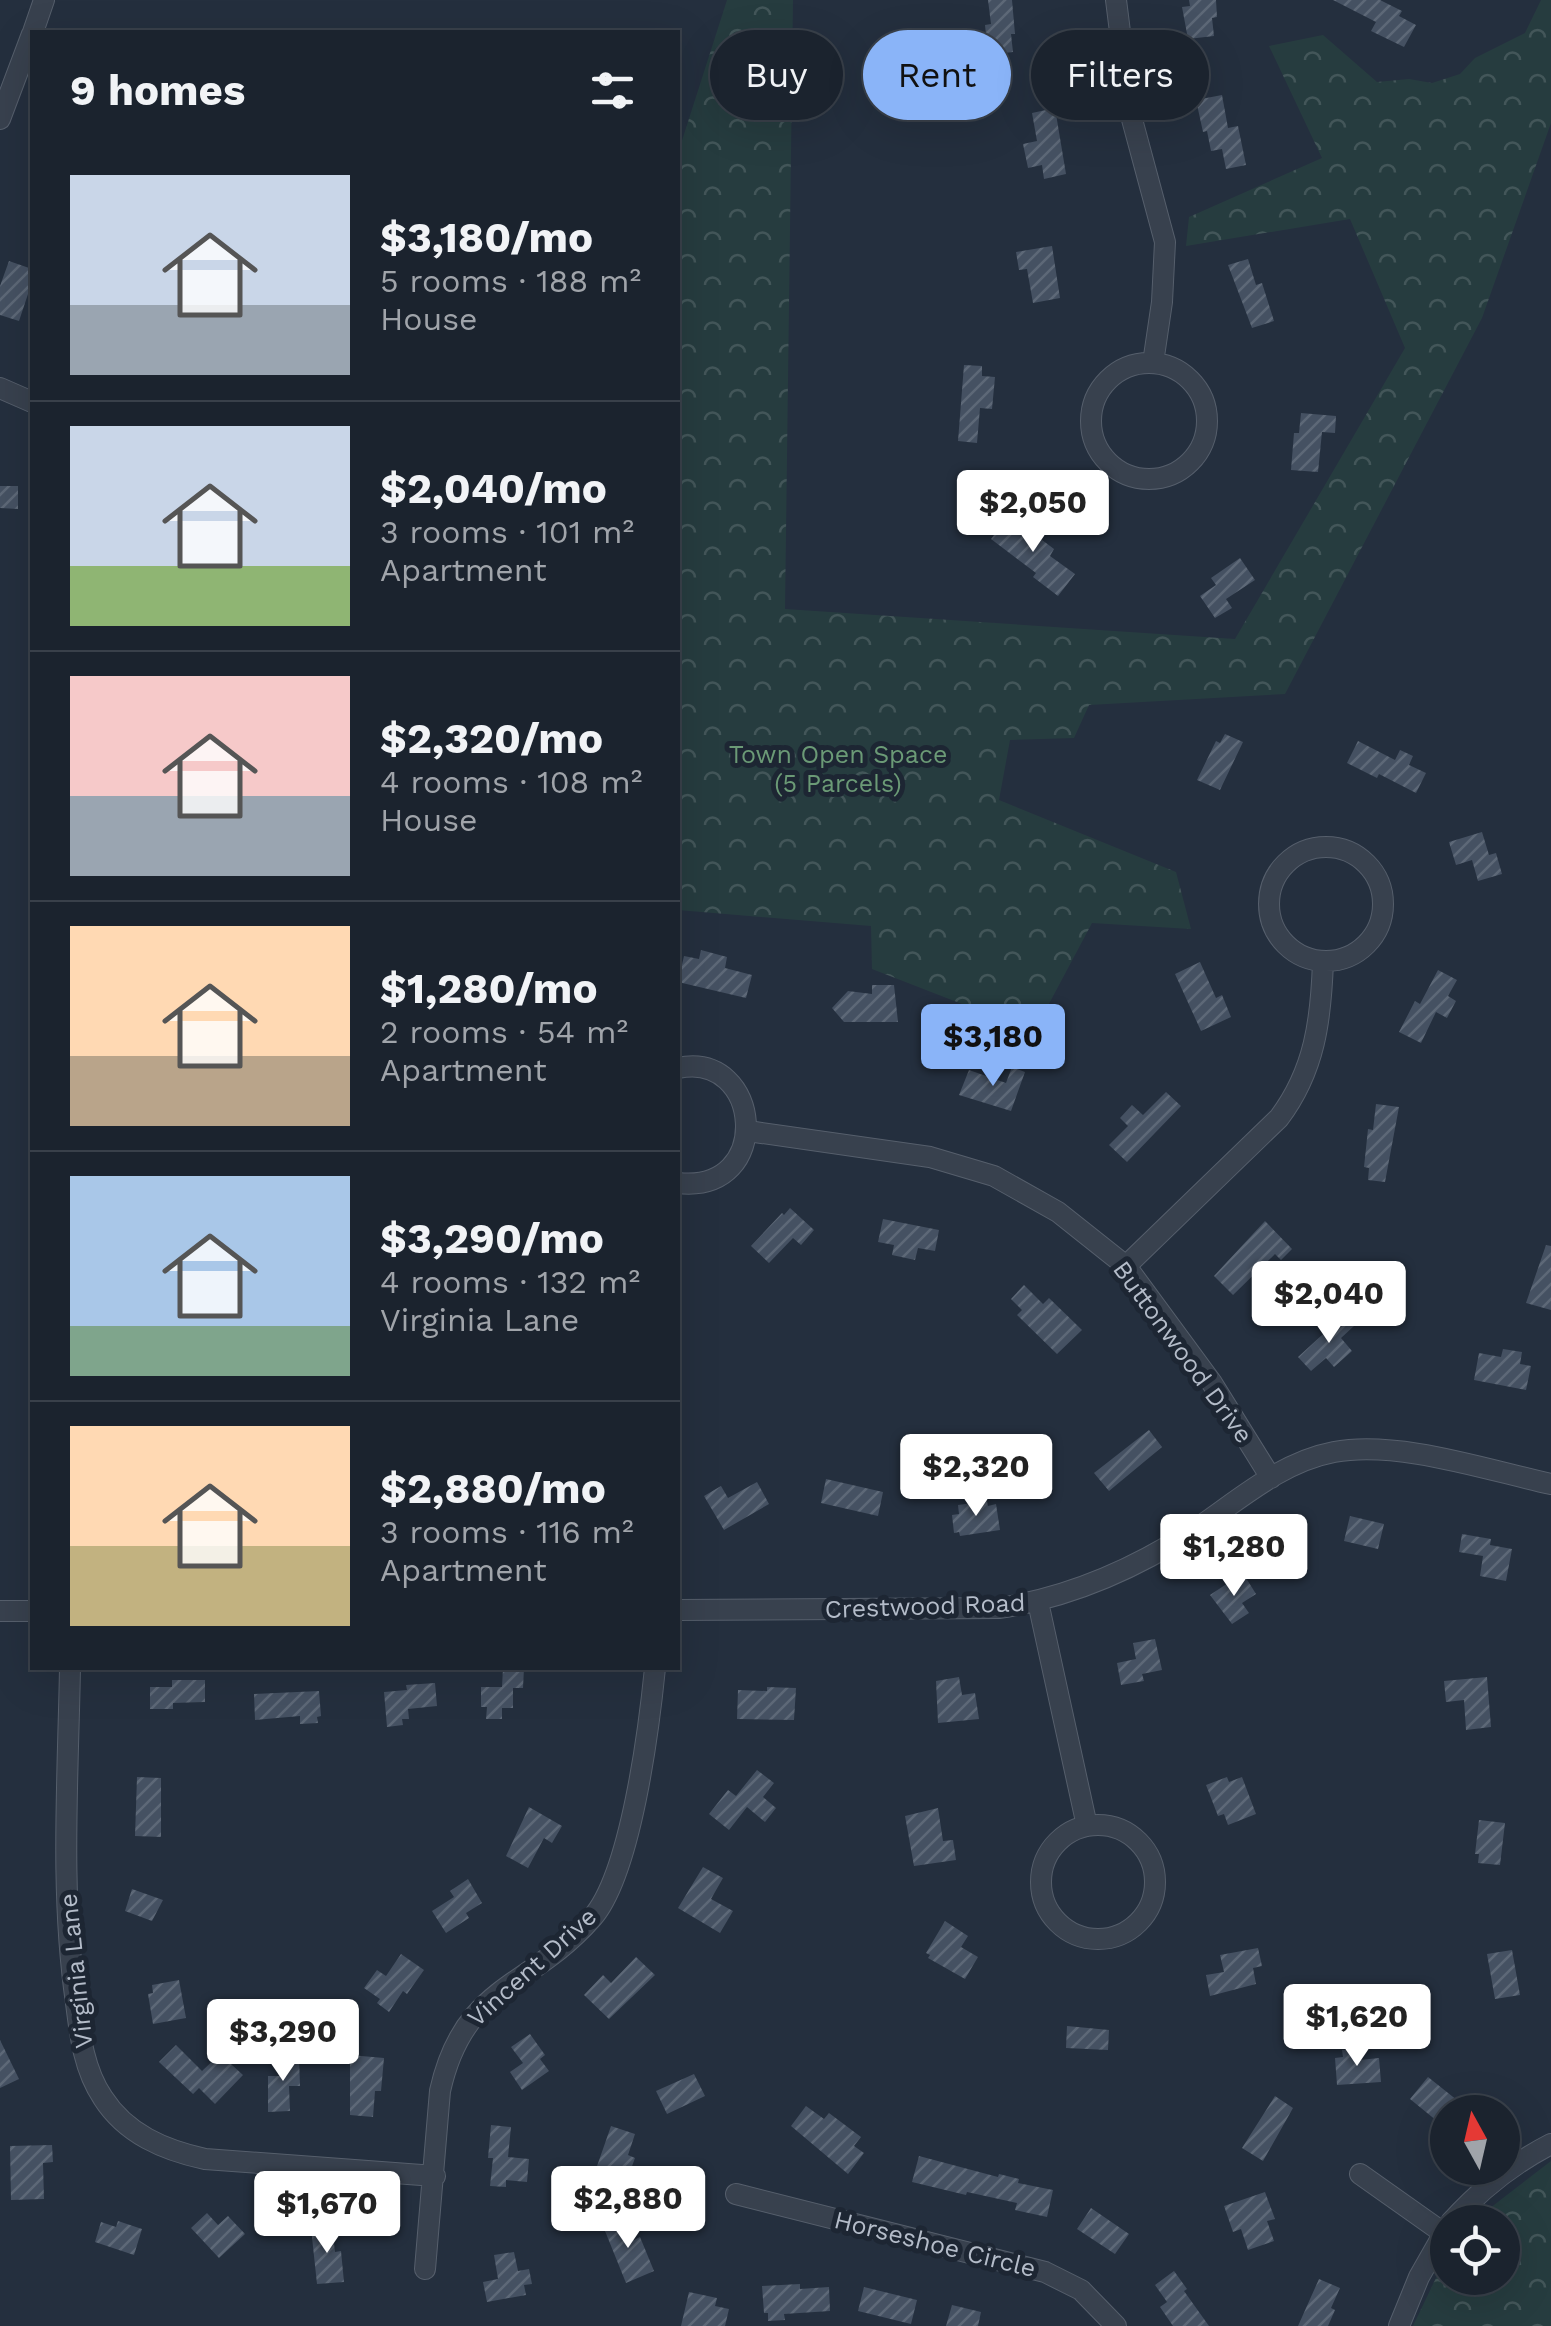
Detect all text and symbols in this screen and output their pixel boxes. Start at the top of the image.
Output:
chip: Buy [710,30,843,120]
chip: Rent [863,30,1011,120]
chip: Filters [1031,30,1209,120]
icon: filters [585,63,640,118]
text: 9 homes [70,66,245,115]
text: $3,180/mo [380,213,593,262]
icon: home [150,215,270,335]
text: 5 rooms · 188 m² [380,262,641,300]
text: House [380,300,478,338]
text: $2,040/mo [380,464,607,513]
icon: home [150,466,270,586]
pin: $2,050 [952,470,1114,555]
text: $2,050 [979,483,1087,521]
text: 3 rooms · 101 m² [380,513,634,551]
text: Apartment [380,551,547,589]
text: $2,320/mo [380,714,603,763]
icon: home [150,716,270,836]
park label: Town Open Space (5 Parcels) [729,740,947,798]
text: 4 rooms · 108 m² [380,763,642,801]
text: House [380,801,478,839]
text: $1,280/mo [380,964,598,1013]
icon: home [150,966,270,1086]
pin: $3,180 [912,1004,1074,1089]
text: 2 rooms · 54 m² [380,1013,628,1051]
text: $3,180 [943,1017,1043,1055]
text: Apartment [380,1051,547,1089]
text: $3,290/mo [380,1214,604,1263]
icon: home [150,1216,270,1336]
street label: Buttonwood Drive [1107,1255,1259,1449]
pin: $2,040 [1248,1261,1410,1346]
text: 4 rooms · 132 m² [380,1263,640,1301]
text: $2,040 [1274,1274,1384,1312]
text: Virginia Lane [380,1301,579,1339]
pin: $2,320 [895,1434,1057,1519]
text: $2,320 [922,1447,1030,1485]
text: $2,880/mo [380,1464,606,1513]
icon: home [150,1466,270,1586]
text: 3 rooms · 116 m² [380,1513,634,1551]
pin: $1,280 [1153,1514,1315,1599]
text: $1,280 [1182,1527,1286,1565]
text: Apartment [380,1551,547,1589]
street label: Crestwood Road [824,1588,1026,1624]
street label: Virginia Lane [53,1892,99,2050]
street label: Vincent Drive [462,1902,602,2032]
pin: $1,620 [1276,1984,1438,2069]
text: $1,620 [1306,1997,1408,2035]
pin: $3,290 [202,1999,364,2084]
text: $3,290 [229,2012,337,2050]
north arrow [1430,2095,1520,2185]
map controls [1430,2095,1520,2295]
pin: $2,880 [547,2166,709,2251]
pin: $1,670 [246,2171,408,2256]
text: $2,880 [573,2179,683,2217]
text: $1,670 [276,2184,378,2222]
street label: Horseshoe Circle [831,2205,1039,2283]
button: locate [1430,2205,1520,2295]

